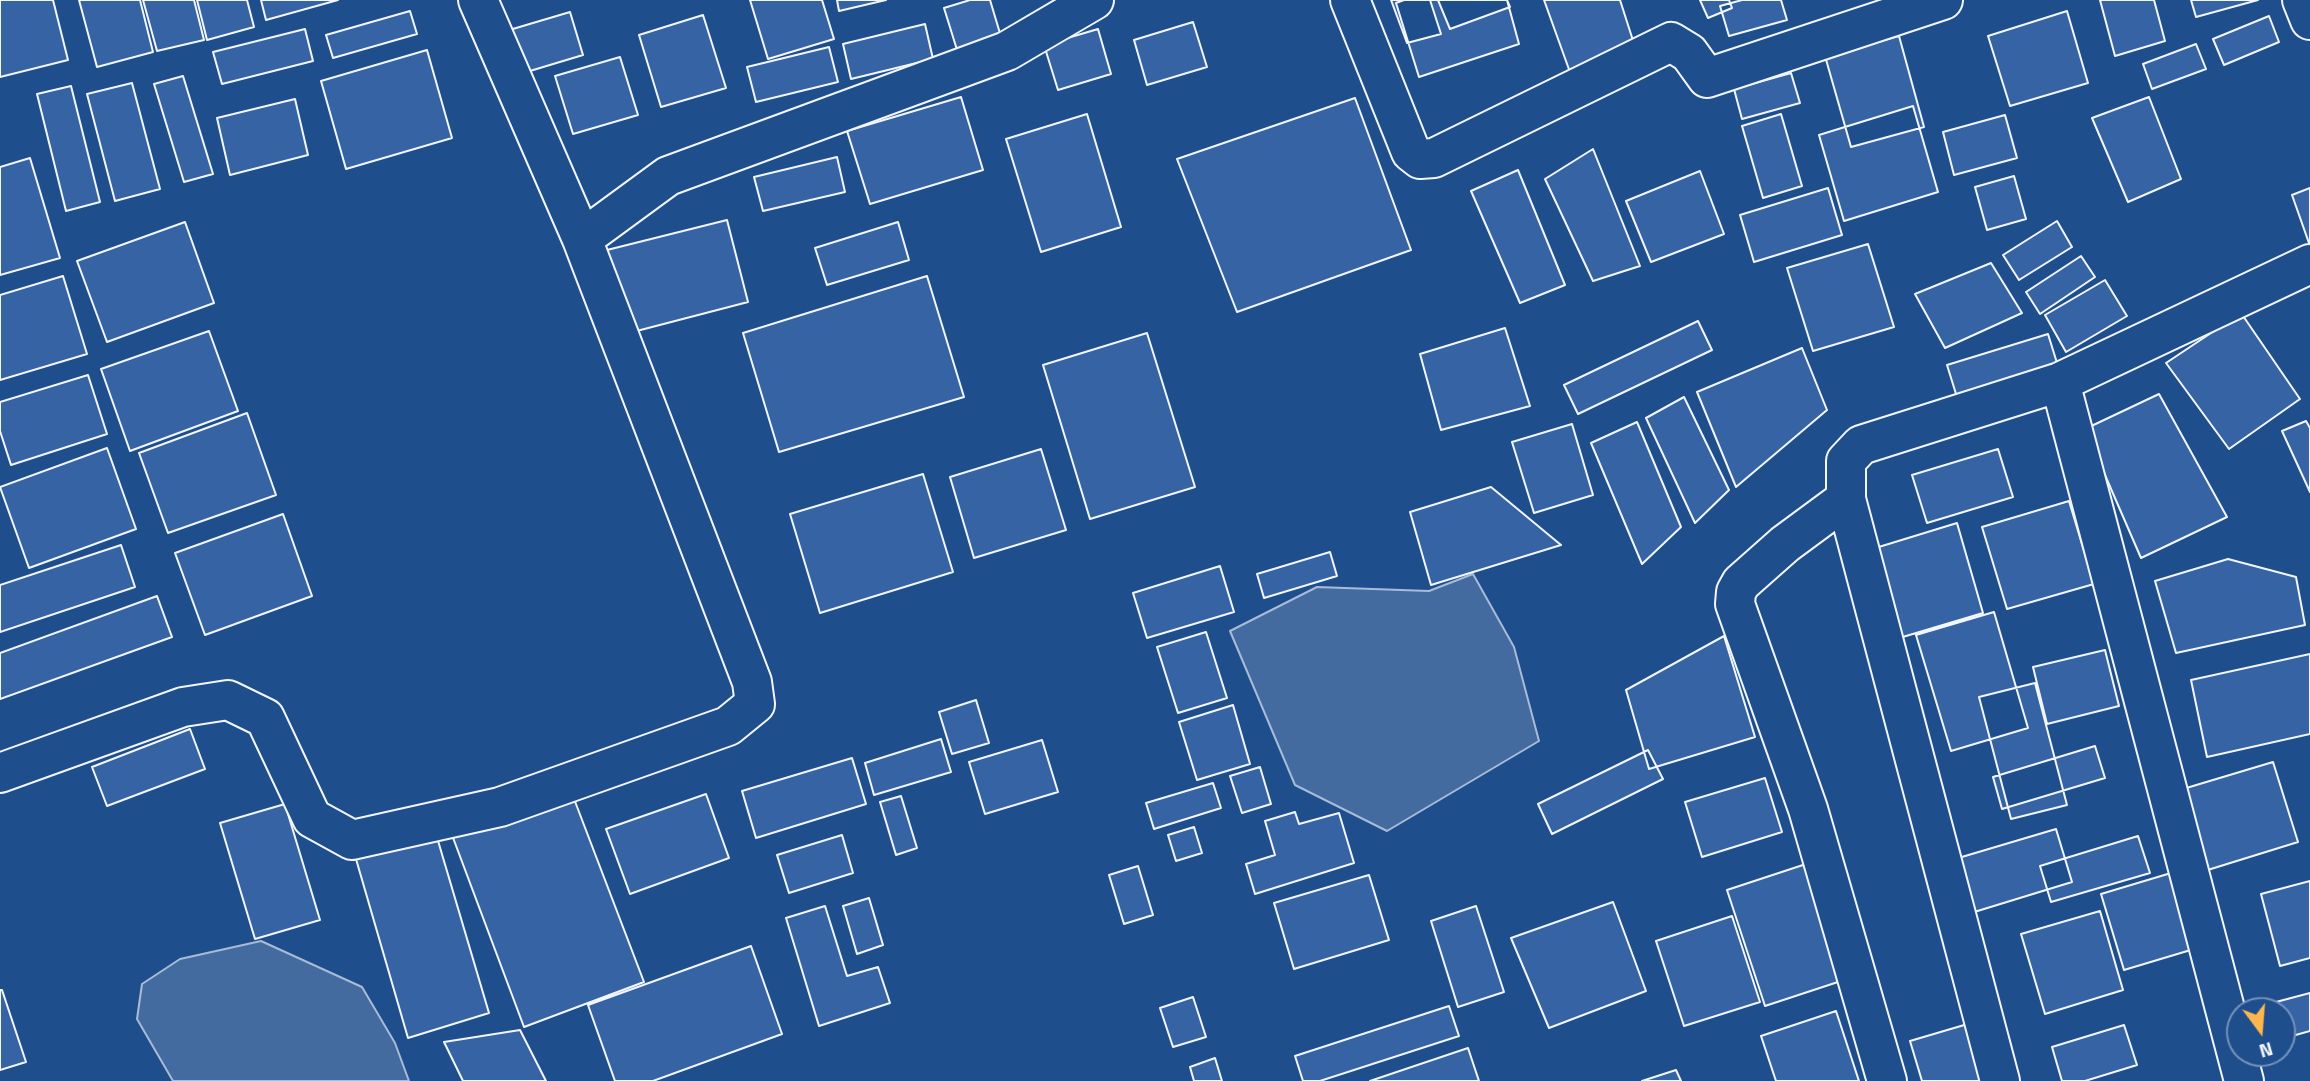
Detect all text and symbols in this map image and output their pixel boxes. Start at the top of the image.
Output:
north arrow [2226,997,2296,1067]
text: N [2256,1035,2277,1066]

